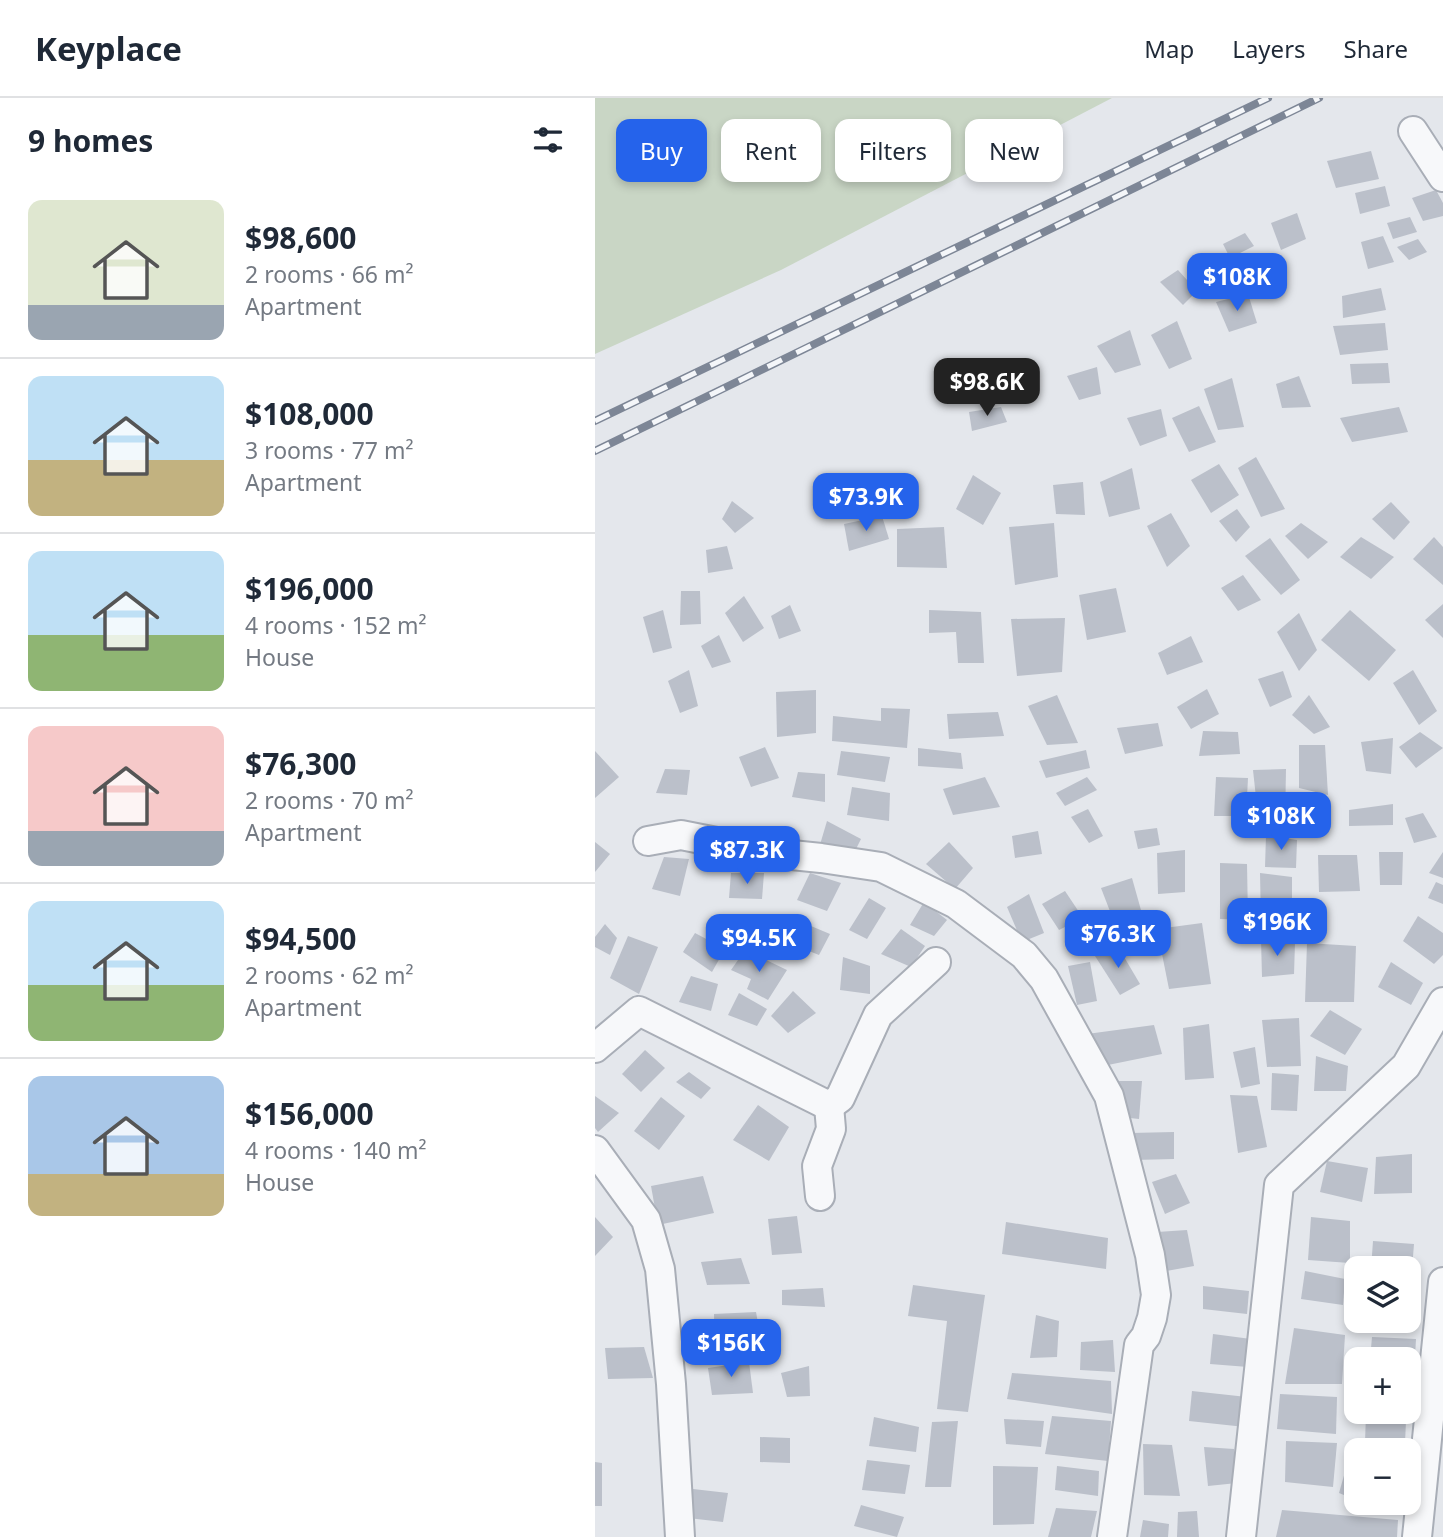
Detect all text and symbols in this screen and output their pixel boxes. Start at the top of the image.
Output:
text: Keyplace [35,26,182,71]
text: Map [1144,32,1194,65]
text: Layers [1232,32,1306,65]
text: Share [1344,32,1408,65]
chip: Buy [616,119,707,182]
chip: Rent [721,119,821,182]
chip: Filters [835,119,951,182]
chip: New [965,119,1063,182]
text: 9 homes [28,120,153,161]
icon: filters [529,121,567,159]
text: $98,600 [245,217,357,258]
icon: home [84,228,168,312]
pin: $108K [1188,254,1286,313]
text: 2 rooms · 66 m² [245,258,414,290]
text: $108K [1203,260,1271,292]
text: Apartment [245,290,362,322]
pin: $98.6K [930,358,1044,418]
text: $98.6K [950,365,1024,397]
text: $108,000 [245,393,374,434]
icon: home [84,404,168,488]
text: 3 rooms · 77 m² [245,434,414,466]
text: Apartment [245,466,362,498]
pin: $73.9K [809,474,923,533]
text: $73.9K [829,480,903,512]
text: $196,000 [245,568,374,609]
icon: home [84,579,168,663]
text: 4 rooms · 152 m² [245,609,427,641]
text: House [245,641,314,673]
text: $76,300 [245,743,357,784]
icon: home [84,754,168,838]
text: 2 rooms · 70 m² [245,784,414,816]
pin: $108K [1232,792,1330,852]
text: $108K [1247,799,1315,831]
text: Apartment [245,816,362,848]
pin: $87.3K [690,826,804,886]
text: $87.3K [710,833,784,865]
pin: $196K [1228,898,1326,958]
text: $196K [1243,905,1311,937]
pin: $76.3K [1061,910,1175,970]
pin: $94.5K [702,914,816,974]
text: $76.3K [1081,917,1155,949]
text: $94,500 [245,918,357,959]
text: $94.5K [722,921,796,953]
icon: home [84,929,168,1013]
text: 2 rooms · 62 m² [245,959,414,991]
text: Apartment [245,991,362,1023]
text: $156,000 [245,1093,374,1134]
icon: home [84,1104,168,1188]
text: 4 rooms · 140 m² [245,1134,427,1166]
text: House [245,1166,314,1198]
map controls [1344,1256,1421,1515]
button: layers [1344,1256,1421,1333]
pin: $156K [682,1320,780,1379]
text: $156K [697,1326,765,1358]
button: + [1344,1347,1421,1424]
button: − [1344,1438,1421,1515]

